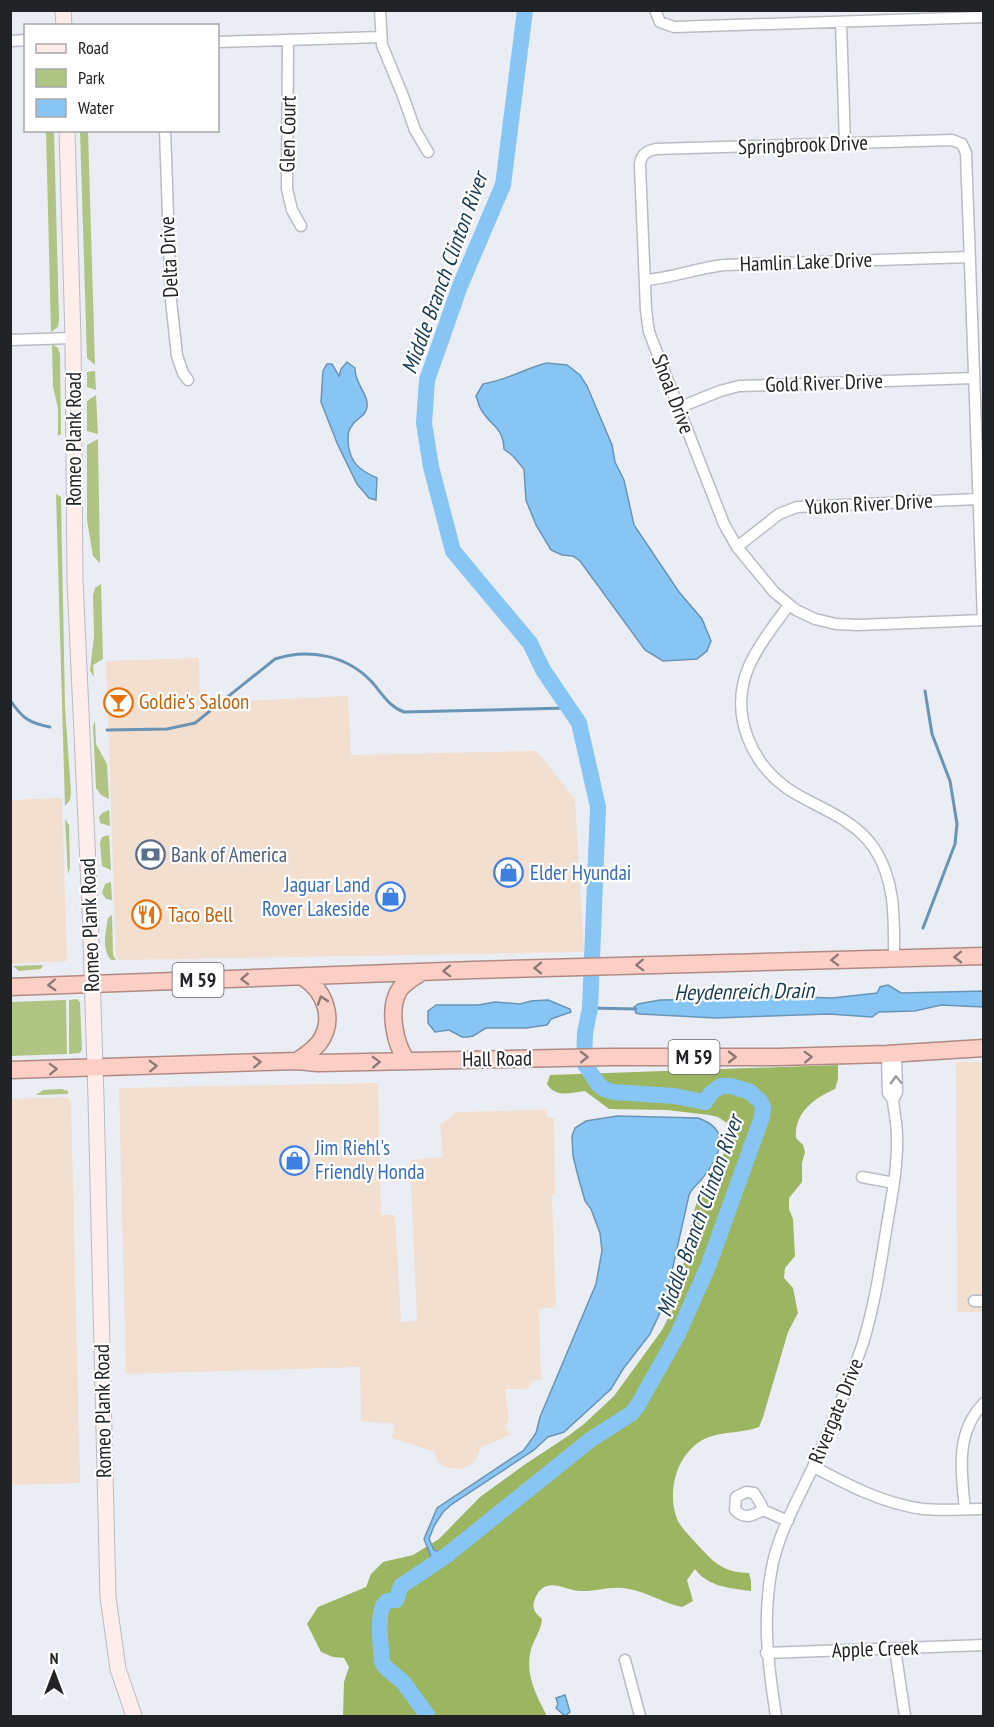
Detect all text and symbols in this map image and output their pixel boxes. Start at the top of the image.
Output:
legend [24,24,219,132]
text: Road [78,36,109,59]
text: Park [78,66,105,89]
street label: Glen Court [273,95,302,173]
text: Water [78,96,114,119]
street label: Springbrook Drive [738,129,868,160]
water label: Middle Branch Clinton River [395,166,494,377]
street label: Delta Drive [153,216,184,298]
street label: Hamlin Lake Drive [739,246,873,277]
street label: Shoal Drive [646,350,701,437]
street label: Gold River Drive [765,367,883,398]
street label: Romeo Plank Road [60,372,87,506]
street label: Yukon River Drive [804,487,934,520]
bar icon: Goldie's Saloon [102,686,134,718]
place label: Goldie's Saloon [139,688,249,715]
bank icon: Bank of America [134,839,166,871]
place label: Bank of America [171,841,287,868]
shop icon: Elder Hyundai [493,857,525,889]
street label: Romeo Plank Road [74,858,105,992]
place label: Elder Hyundai [530,859,631,886]
place label: Jaguar Land Rover Lakeside [262,871,370,922]
shop icon: Jaguar Land Rover Lakeside [375,881,407,913]
restaurant icon: Taco Bell [131,899,163,931]
place label: Taco Bell [168,901,233,928]
one-way arrow [953,951,962,963]
one-way arrow [831,953,840,966]
one-way arrow [636,959,645,972]
one-way arrow [533,962,542,974]
road number: M 59 [172,963,224,997]
one-way arrow [443,964,452,977]
one-way arrow [240,973,249,985]
water label: Heydenreich Drain [674,976,816,1006]
one-way arrow [47,979,56,992]
one-way arrow [317,996,330,1006]
road number: M 59 [668,1040,720,1074]
street label: Hall Road [462,1044,532,1073]
one-way arrow [804,1050,813,1063]
one-way arrow [580,1051,589,1064]
one-way arrow [728,1051,737,1063]
one-way arrow [253,1056,262,1069]
one-way arrow [372,1056,381,1068]
one-way arrow [149,1059,158,1072]
one-way arrow [48,1062,57,1075]
one-way arrow [890,1076,903,1085]
water label: Middle Branch Clinton River [650,1109,749,1320]
place label: Jim Riehl's Friendly Honda [314,1134,425,1185]
shop icon: Jim Riehl's Friendly Honda [278,1144,310,1176]
street label: Romeo Plank Road [88,1344,117,1478]
street label: Rivergate Drive [802,1354,869,1468]
street label: Apple Creek [831,1633,919,1664]
north arrow [24,1643,84,1703]
text: N [50,1648,58,1668]

